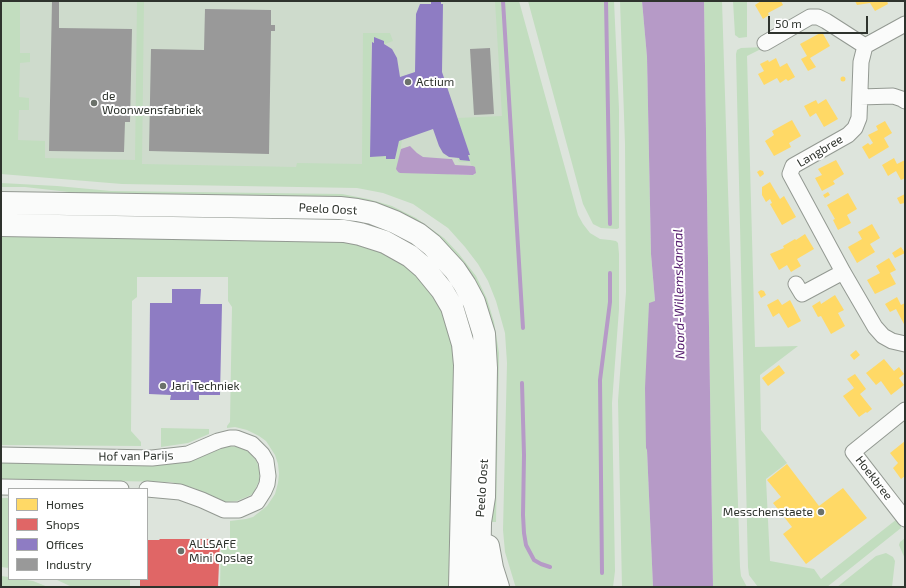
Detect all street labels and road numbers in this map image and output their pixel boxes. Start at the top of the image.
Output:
street label: Langbree [795,132,845,170]
street label: Peelo Oost [298,200,358,218]
street label: Hof van Parijs [98,448,174,464]
street label: Hoekbree [852,453,896,503]
street label: Peelo Oost [473,458,491,518]

